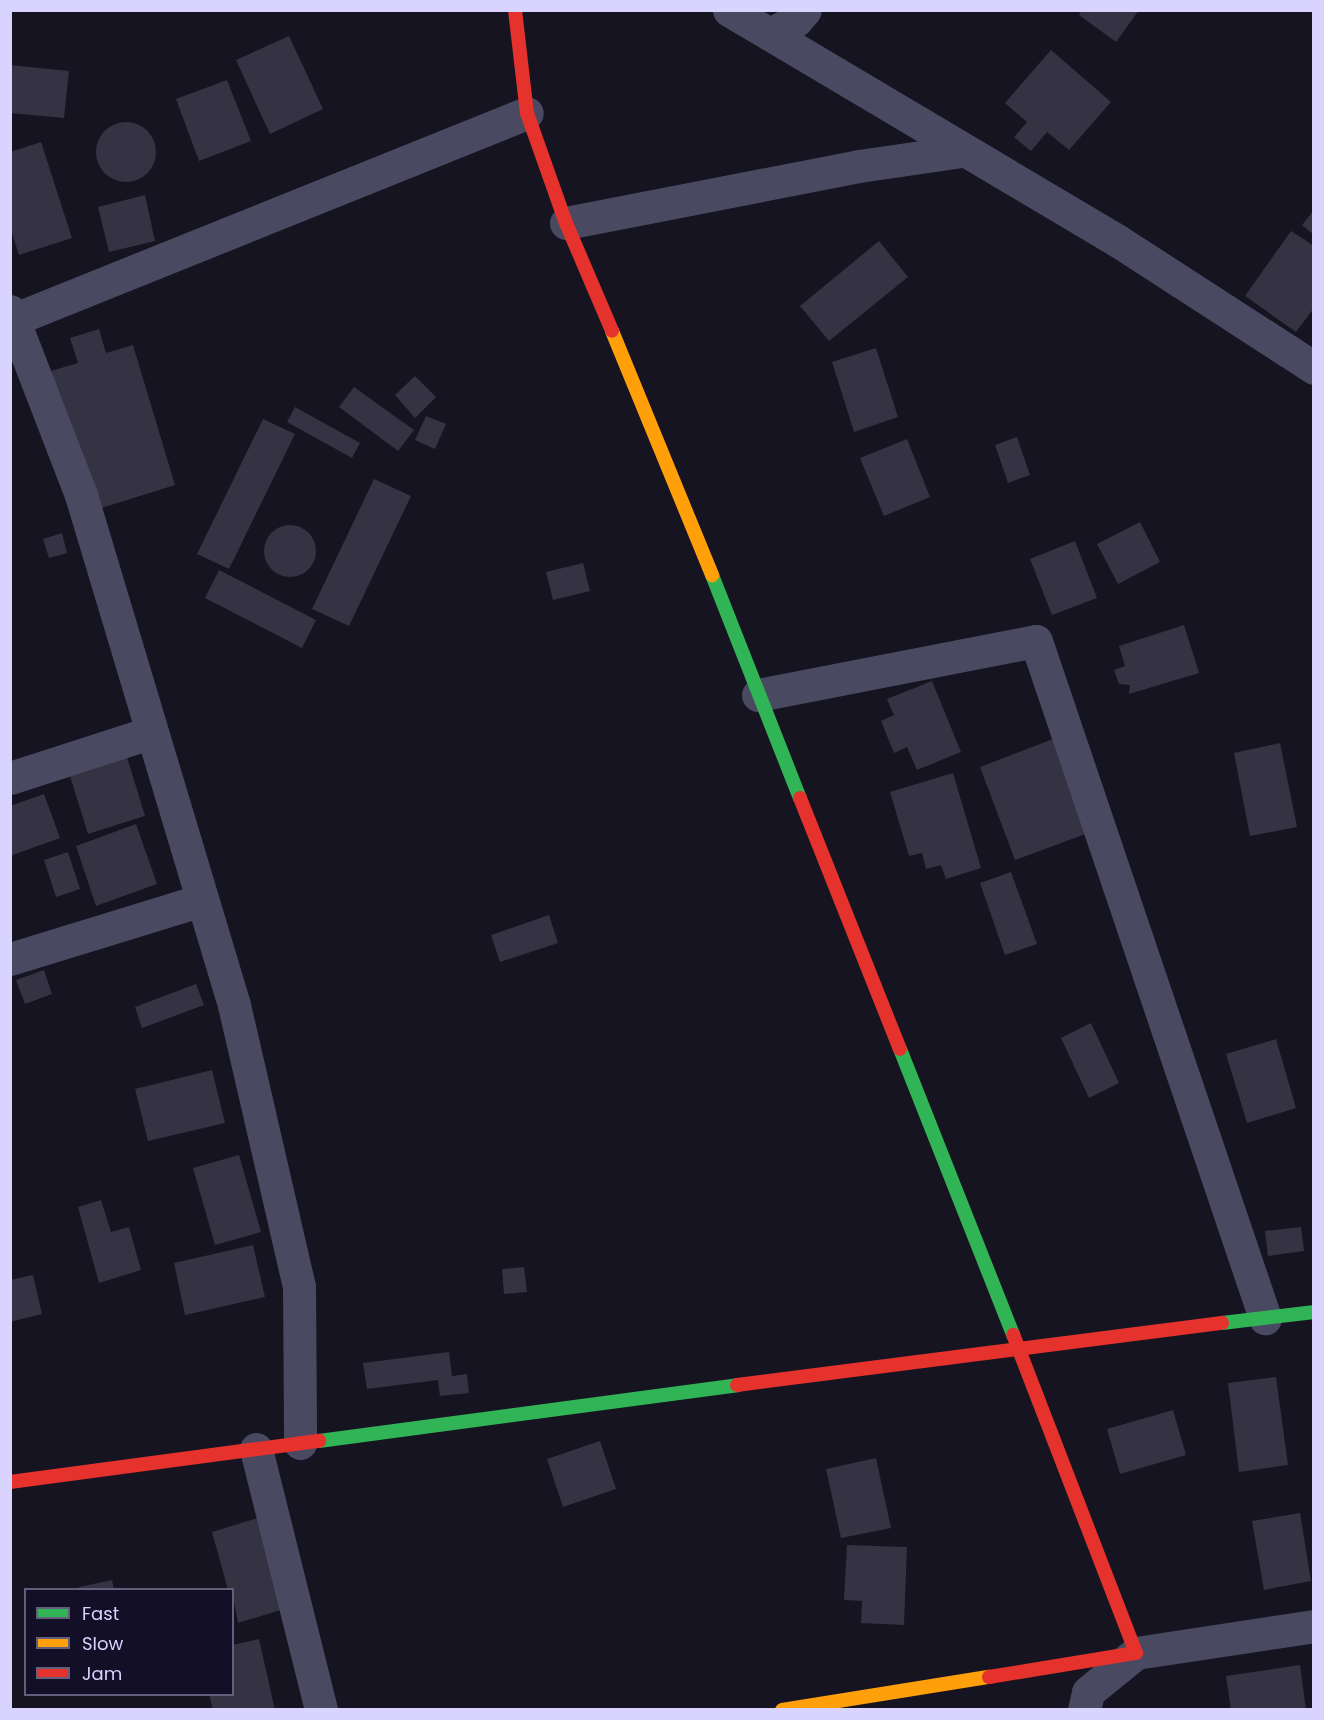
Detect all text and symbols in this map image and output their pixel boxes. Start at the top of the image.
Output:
legend [24,1588,234,1696]
text: Fast [82,1601,119,1626]
text: Slow [82,1631,123,1656]
text: Jam [82,1661,122,1686]

